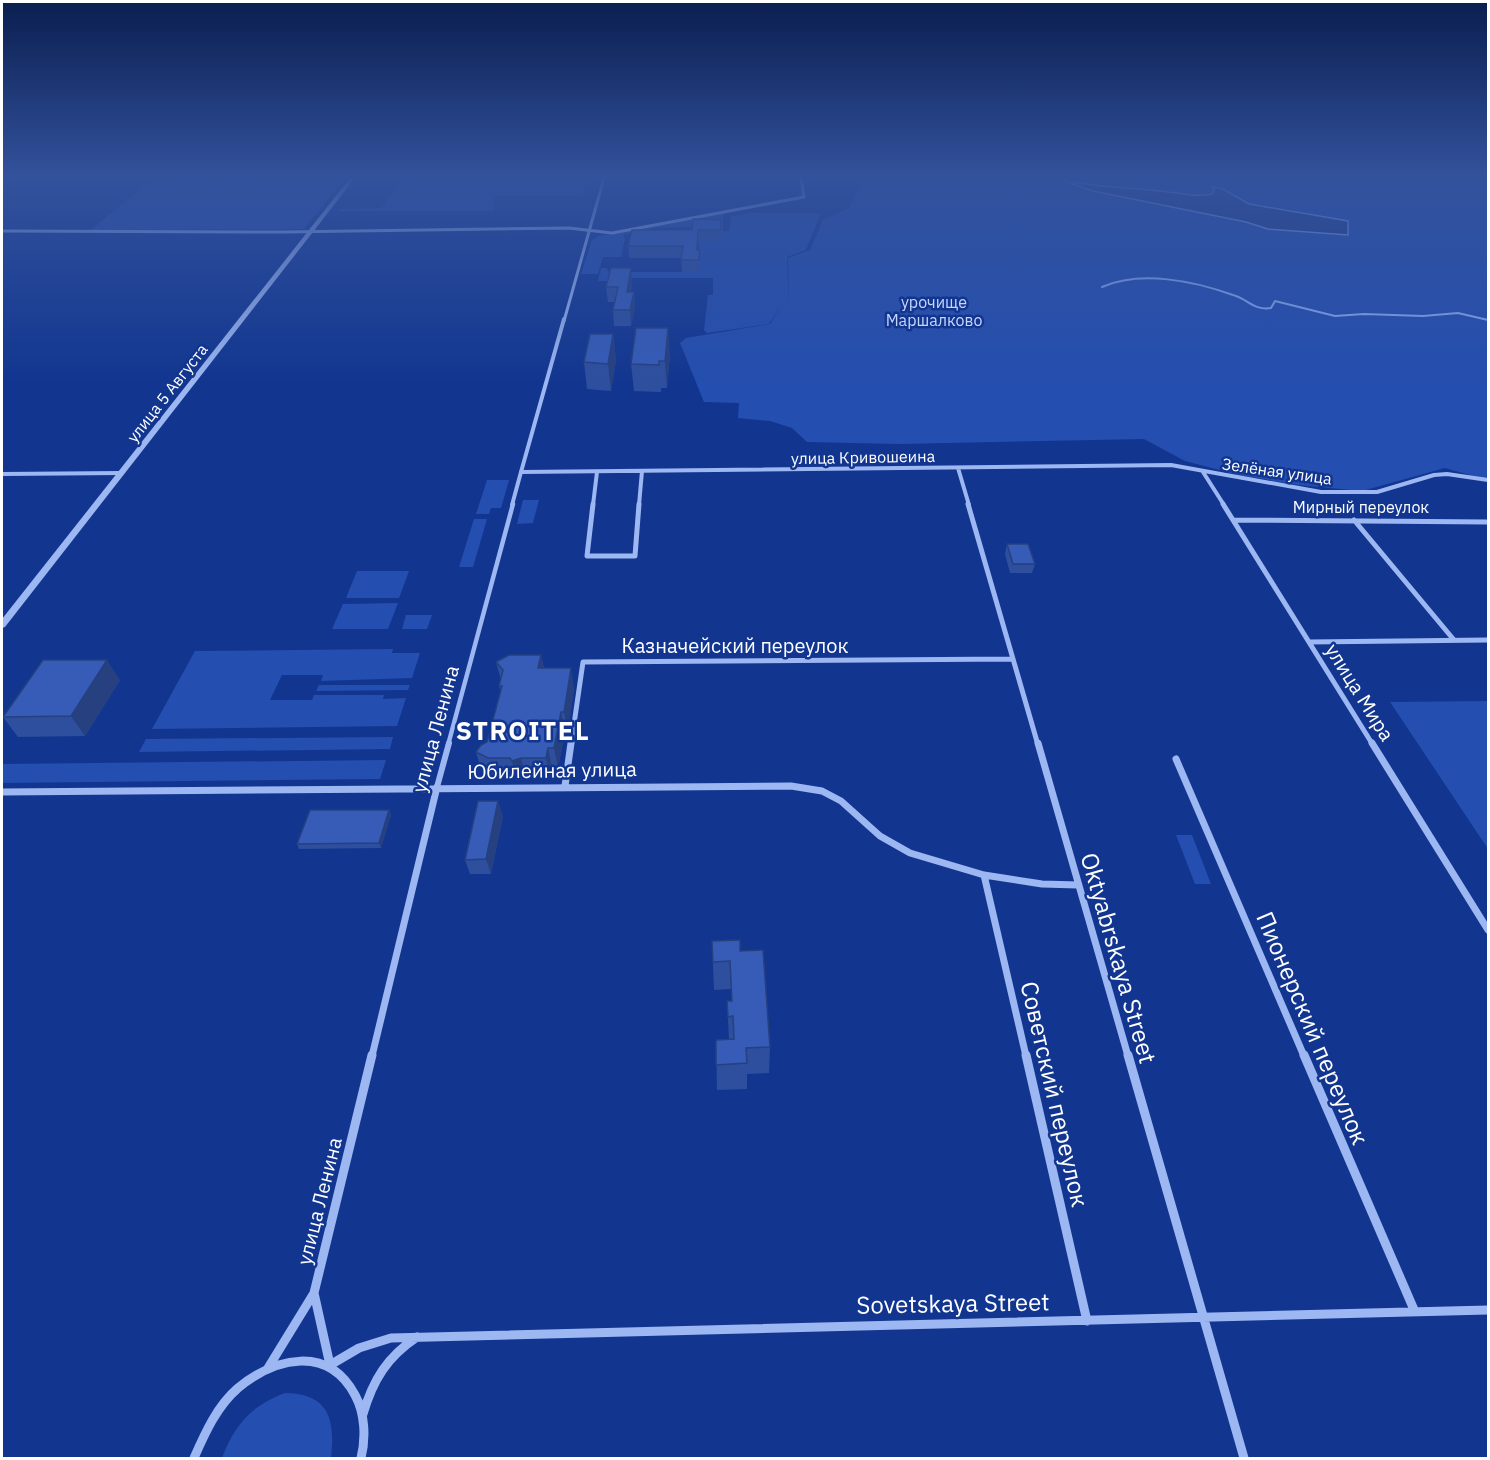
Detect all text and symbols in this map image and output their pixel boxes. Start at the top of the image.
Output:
park label: урочище Маршалково [886,292,982,330]
street label: улица 5 Августа [122,339,212,446]
street label: улица Кривошеина [791,446,936,468]
street label: Зелёная улица [1221,453,1334,489]
street label: Мирный переулок [1293,497,1429,517]
street label: Казначейский переулок [622,632,848,659]
street label: улица Мира [1319,638,1401,746]
street label: улица Ленина [405,662,465,796]
district label: STROITEL [456,713,590,747]
street label: Юбилейная улица [467,755,637,785]
street label: Oktyabrskaya Street [1074,849,1164,1067]
street label: Пионерский переулок [1249,907,1377,1149]
street label: Советский переулок [1013,978,1097,1210]
street label: улица Ленина [290,1134,348,1268]
street label: Sovetskaya Street [856,1285,1050,1321]

